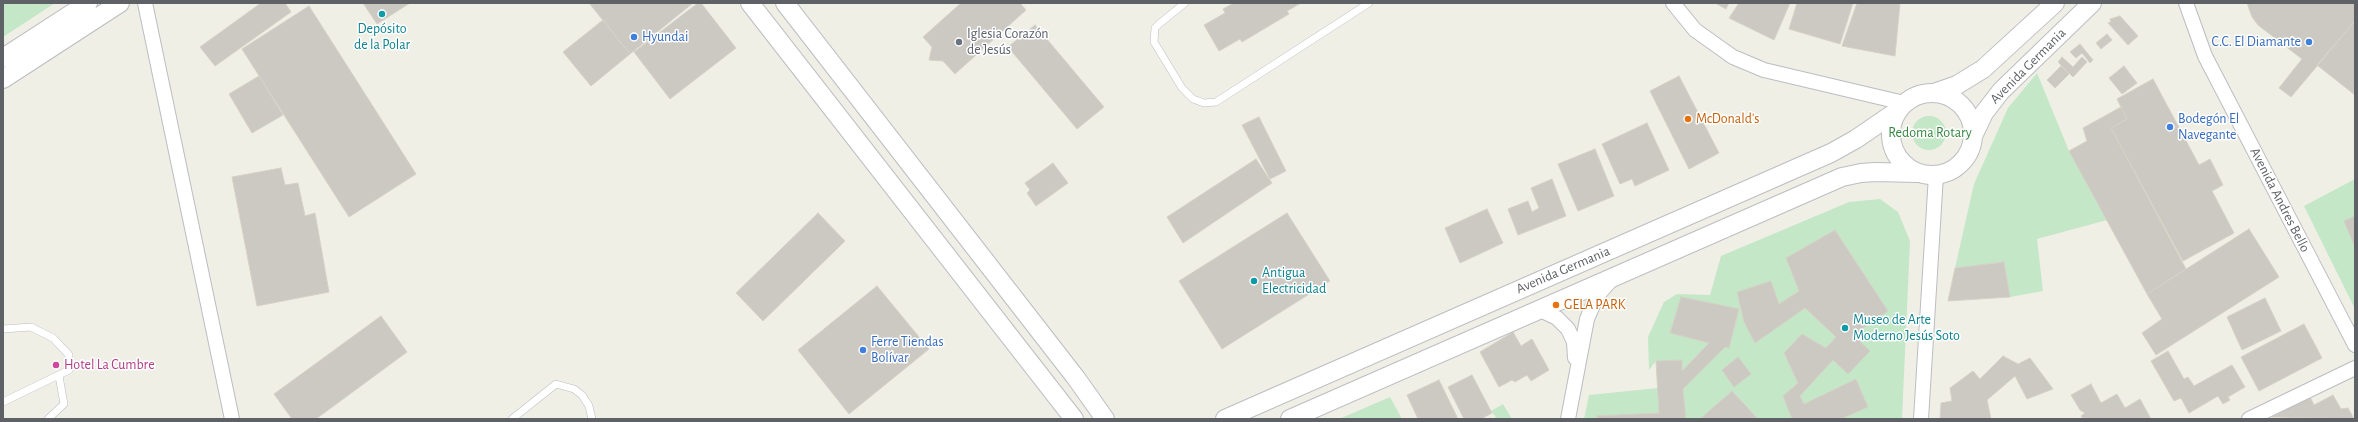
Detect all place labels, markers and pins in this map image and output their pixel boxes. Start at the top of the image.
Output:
marker: Depósito de la Polar [377,9,387,19]
place label: Depósito de la Polar [354,21,410,54]
place label: Iglesia Corazón de Jesús [967,26,1049,58]
place label: Hyundai [642,29,688,45]
marker: Hyundai [629,32,639,42]
place label: C.C. El Diamante [2212,34,2301,50]
marker: Iglesia Corazón de Jesús [954,37,964,47]
marker: C.C. El Diamante [2304,37,2314,47]
place label: McDonald's [1696,111,1759,127]
place label: Bodegón El Navegante [2178,111,2239,144]
marker: McDonald's [1683,114,1693,124]
marker: Bodegón El Navegante [2165,122,2175,132]
place label: Antigua Electricidad [1262,265,1326,298]
marker: Antigua Electricidad [1249,276,1259,286]
place label: GELA PARK [1564,297,1625,313]
marker: GELA PARK [1551,300,1561,310]
place label: Museo de Arte Moderno Jesús Soto [1853,312,1960,344]
marker: Museo de Arte Moderno Jesús Soto [1840,323,1850,333]
place label: Ferre Tiendas Bolívar [871,334,944,366]
marker: Ferre Tiendas Bolívar [858,345,868,355]
place label: Hotel La Cumbre [64,357,155,373]
marker: Hotel La Cumbre [51,360,61,370]

